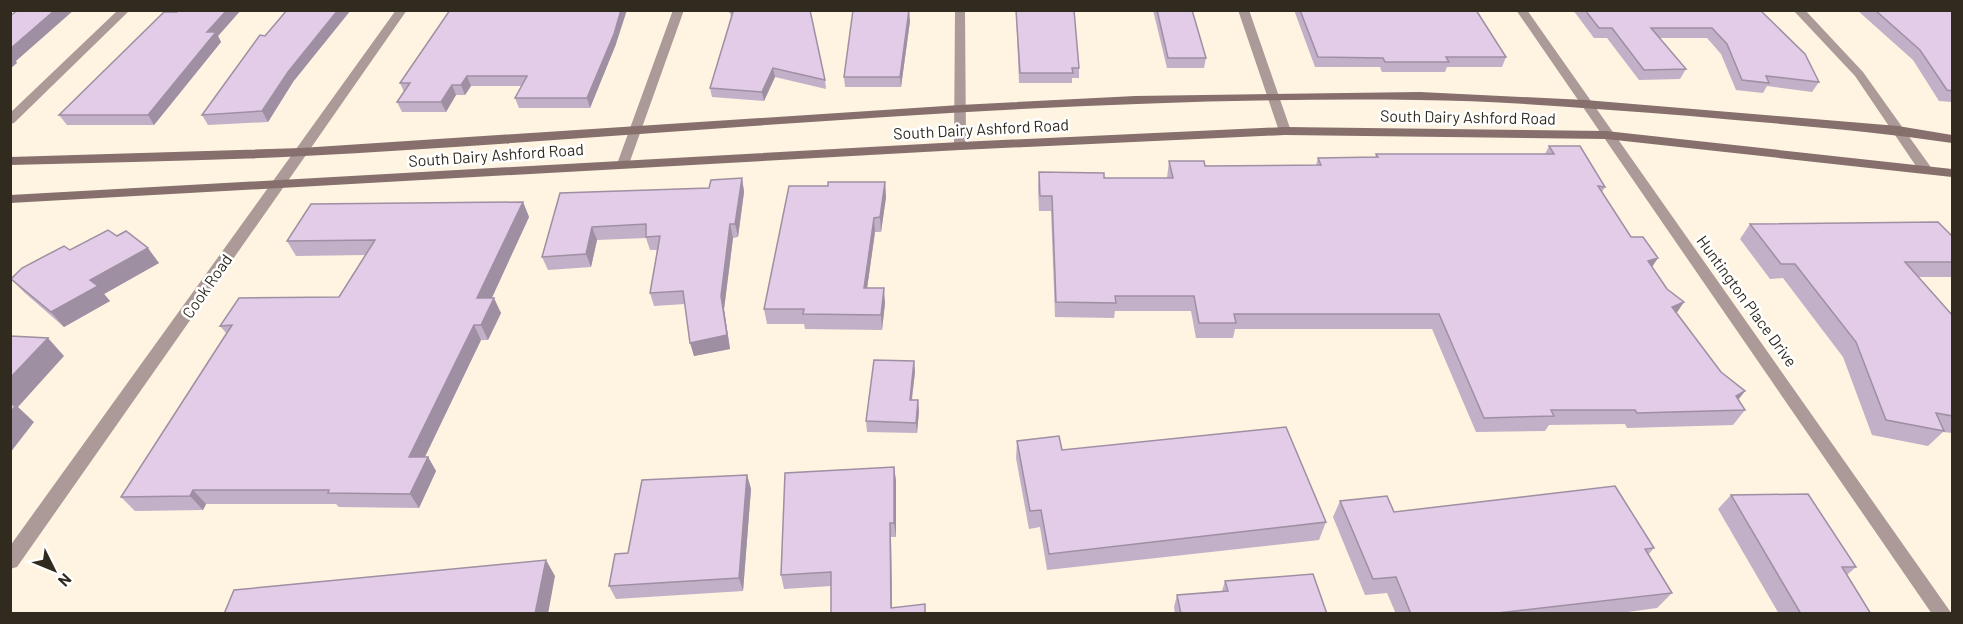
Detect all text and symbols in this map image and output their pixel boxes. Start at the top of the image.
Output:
street label: South Dairy Ashford Road [1380,105,1556,128]
street label: South Dairy Ashford Road [893,114,1069,143]
street label: South Dairy Ashford Road [408,139,584,170]
street label: Huntington Place Drive [1693,231,1801,370]
street label: Cook Road [178,250,236,321]
north arrow [24,540,84,600]
text: N [55,570,76,591]

